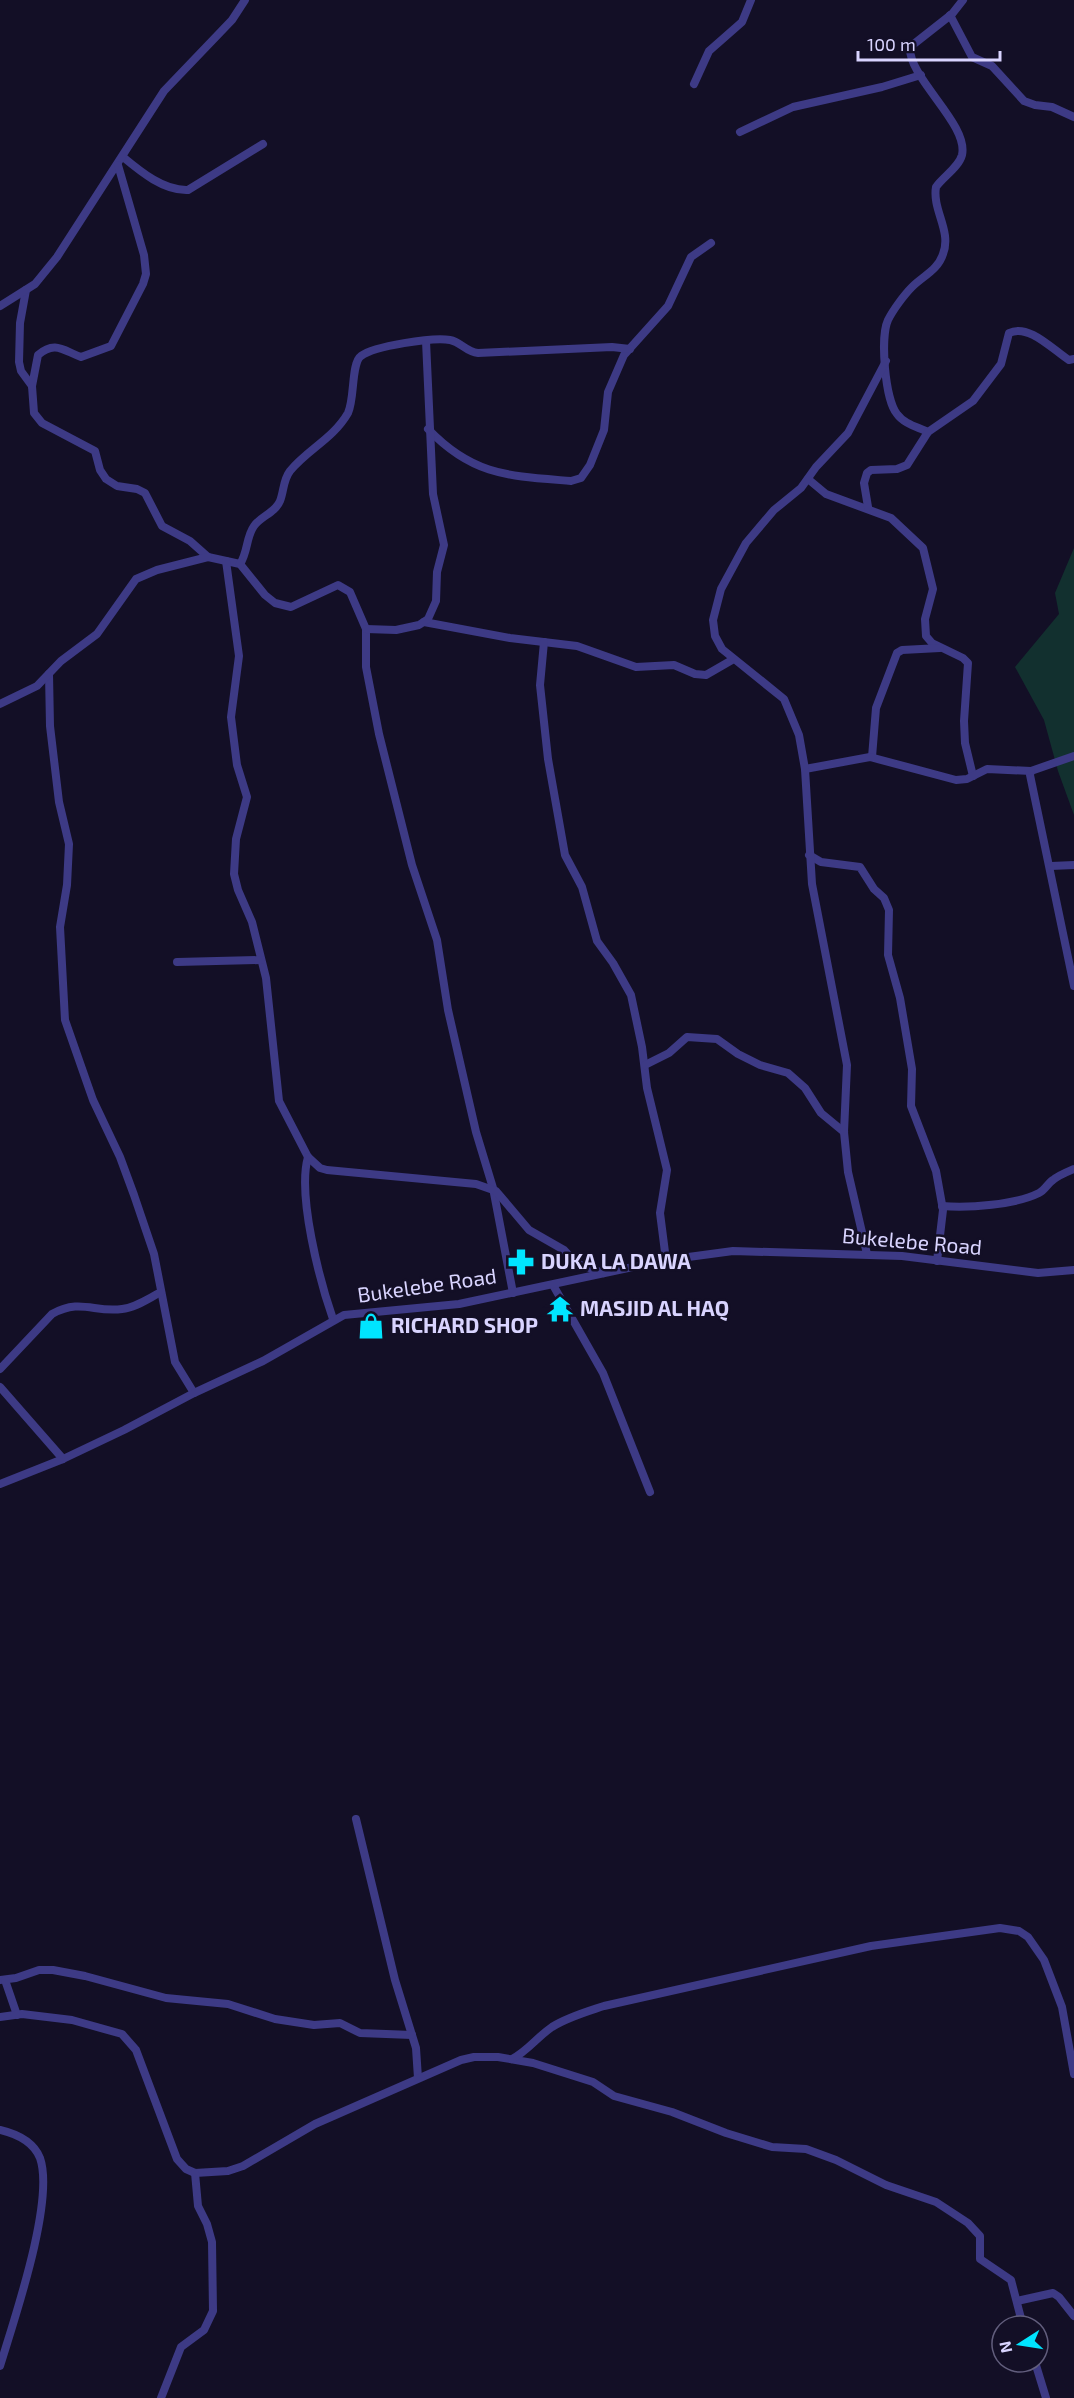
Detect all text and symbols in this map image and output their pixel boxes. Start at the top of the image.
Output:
scale bar [858,24,1000,62]
text: 100 m [867,33,916,55]
street label: Bukelebe Road [841,1222,983,1259]
pharmacy icon: DUKA LA DAWA [506,1247,536,1277]
place label: DUKA LA DAWA [541,1248,691,1273]
street label: Bukelebe Road [356,1262,498,1307]
temple icon: MASJID AL HAQ [545,1294,575,1324]
place label: MASJID AL HAQ [580,1295,729,1321]
shop icon: RICHARD SHOP [356,1311,386,1341]
place label: RICHARD SHOP [391,1312,538,1337]
north arrow [990,2314,1050,2374]
text: N [994,2340,1015,2355]

